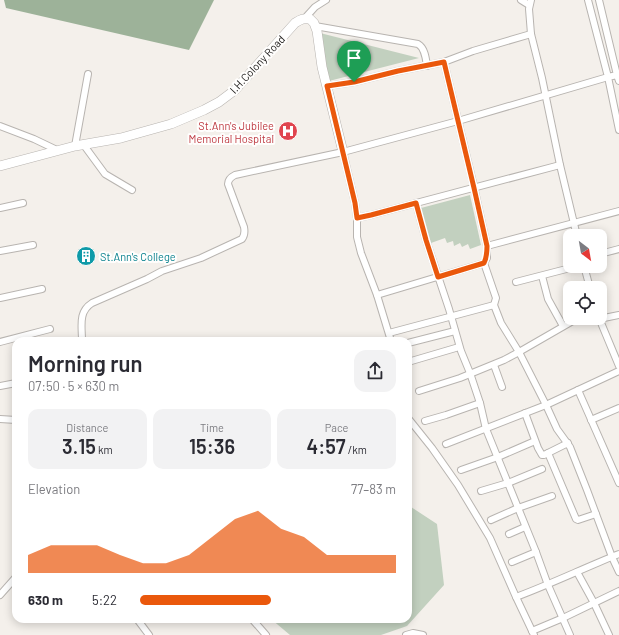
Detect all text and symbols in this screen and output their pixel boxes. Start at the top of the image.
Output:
street label: I.H.Colony Road [227,32,287,96]
pin [337,41,371,82]
icon: arrive [343,47,365,69]
place label: St.Ann's Jubilee Memorial Hospital [189,119,274,145]
hospital icon: St.Ann's Jubilee Memorial Hospital [277,120,299,142]
north arrow [563,229,607,273]
map controls [563,229,607,325]
building icon: St.Ann's College [75,245,97,267]
place label: St.Ann's College [100,250,176,263]
button: locate [563,281,607,325]
text: Morning run [28,350,142,376]
button: share [354,350,396,392]
text: 07:50 · 5 × 630 m [28,378,119,394]
text: Distance [66,421,108,434]
text: Time [200,421,224,434]
text: Pace [325,421,348,434]
text: 3.15 [62,434,96,458]
text: 15:36 [189,434,235,458]
text: 4:57 [306,434,346,458]
text: km [96,443,113,456]
text: /km [346,443,367,456]
text: Elevation [28,481,80,497]
text: 77–83 m [351,481,396,497]
text: 630 m [28,592,63,608]
text: 5:22 [92,592,117,608]

